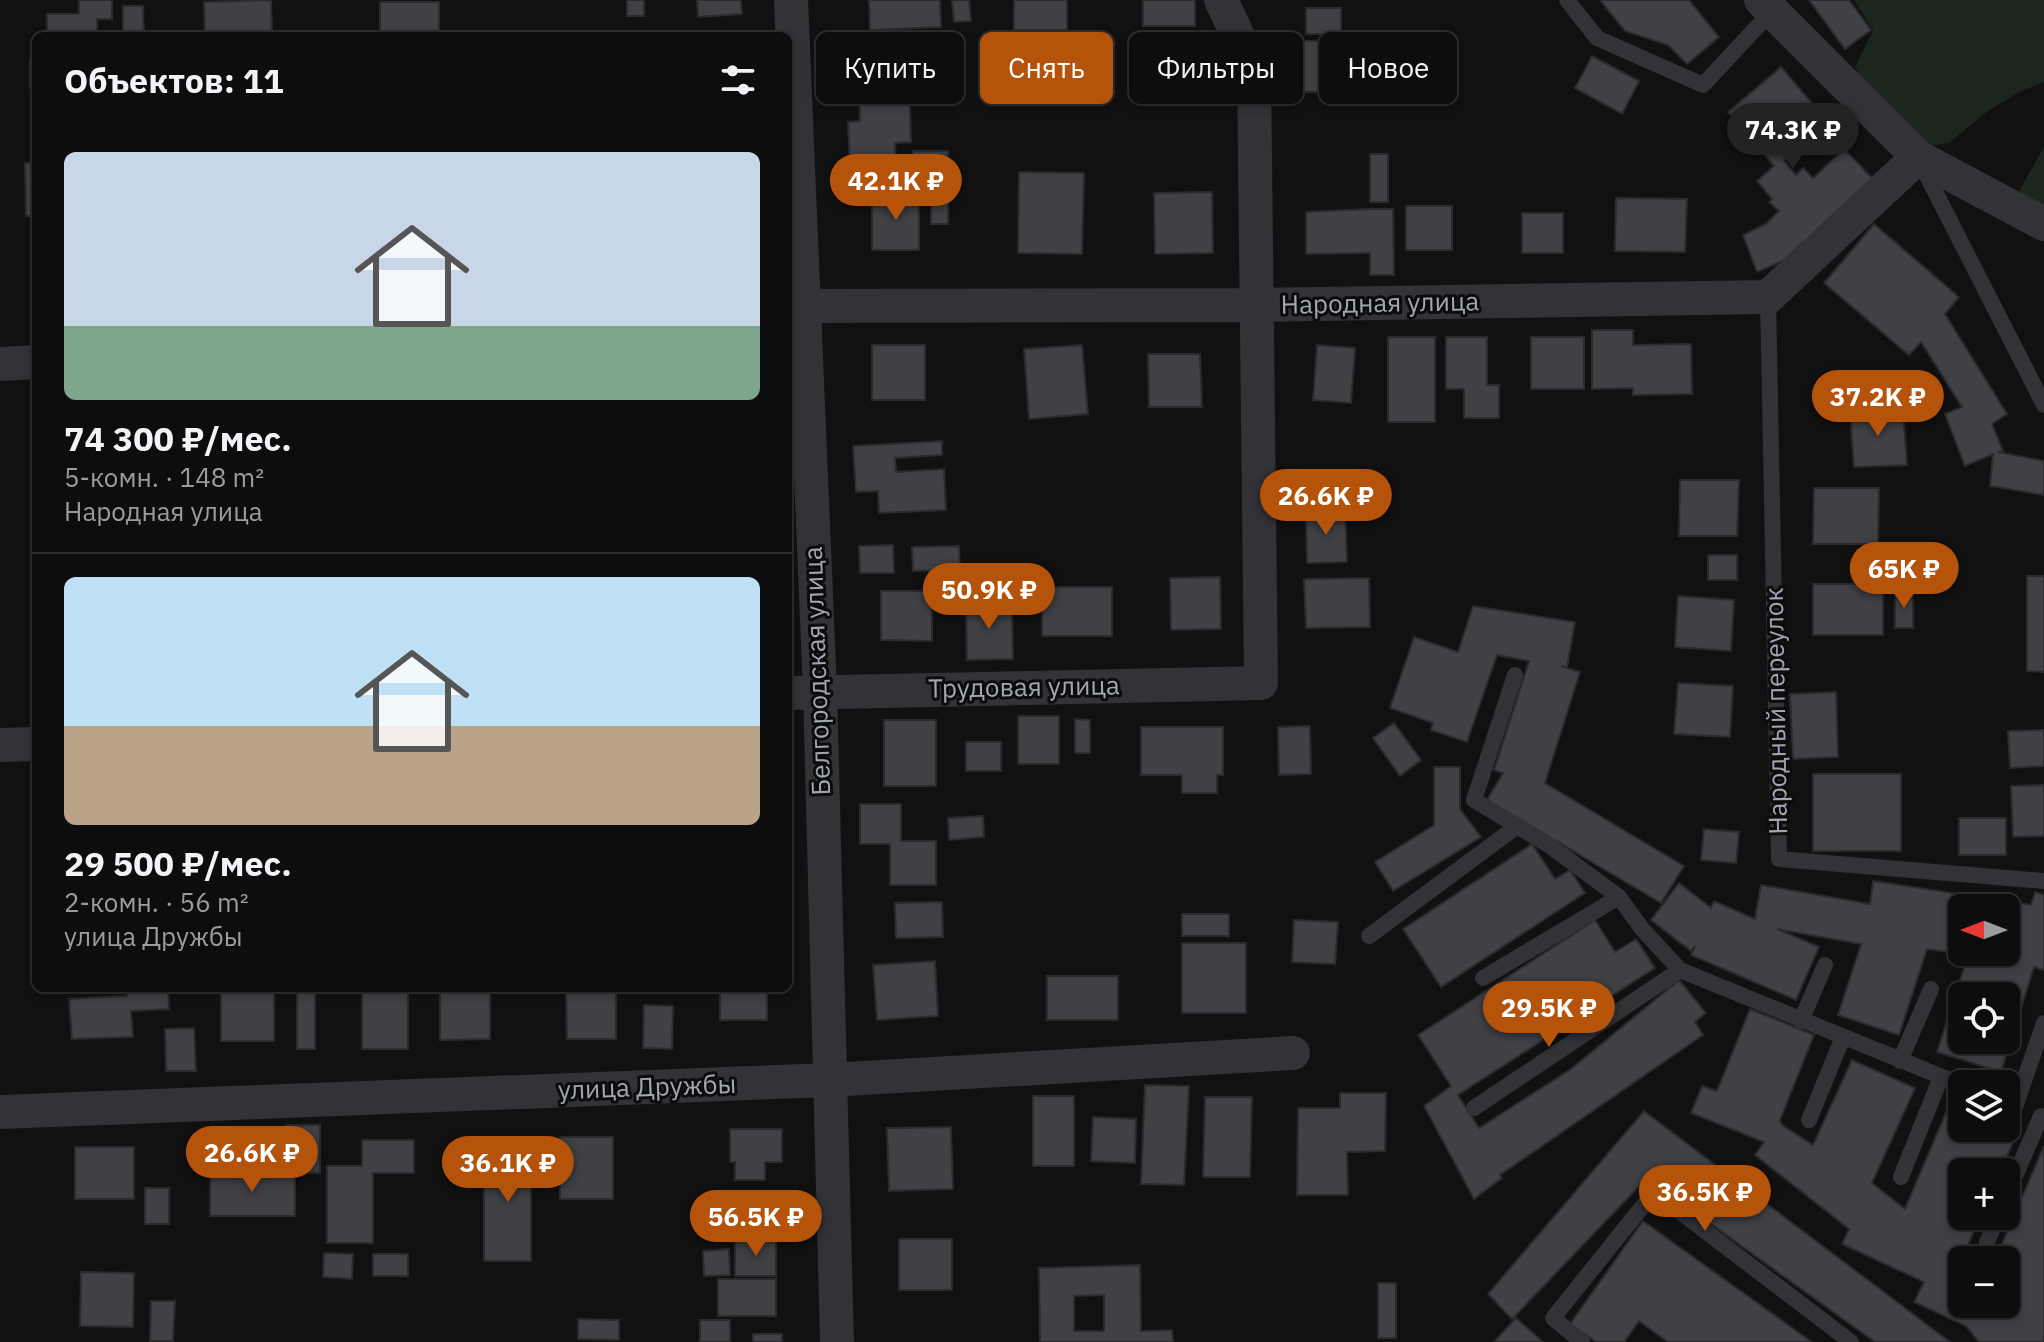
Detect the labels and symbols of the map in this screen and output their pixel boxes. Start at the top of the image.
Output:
pin: 74.3K ₽ [1719,103,1867,171]
pin: 42.1K ₽ [822,154,970,222]
street label: Народная улица [1280,283,1480,321]
pin: 37.2K ₽ [1804,370,1952,438]
pin: 26.6K ₽ [1252,469,1400,537]
pin: 65K ₽ [1848,542,1960,610]
street label: Белгородская улица [795,546,837,796]
pin: 50.9K ₽ [915,563,1063,631]
street label: Народный переулок [1756,587,1794,835]
street label: Трудовая улица [928,667,1120,705]
north arrow [1948,894,2020,966]
pin: 29.5K ₽ [1475,981,1623,1049]
street label: улица Дружбы [557,1066,737,1106]
pin: 26.6K ₽ [178,1126,326,1194]
pin: 36.1K ₽ [434,1136,582,1204]
pin: 36.5K ₽ [1631,1165,1779,1233]
pin: 56.5K ₽ [682,1190,830,1258]

